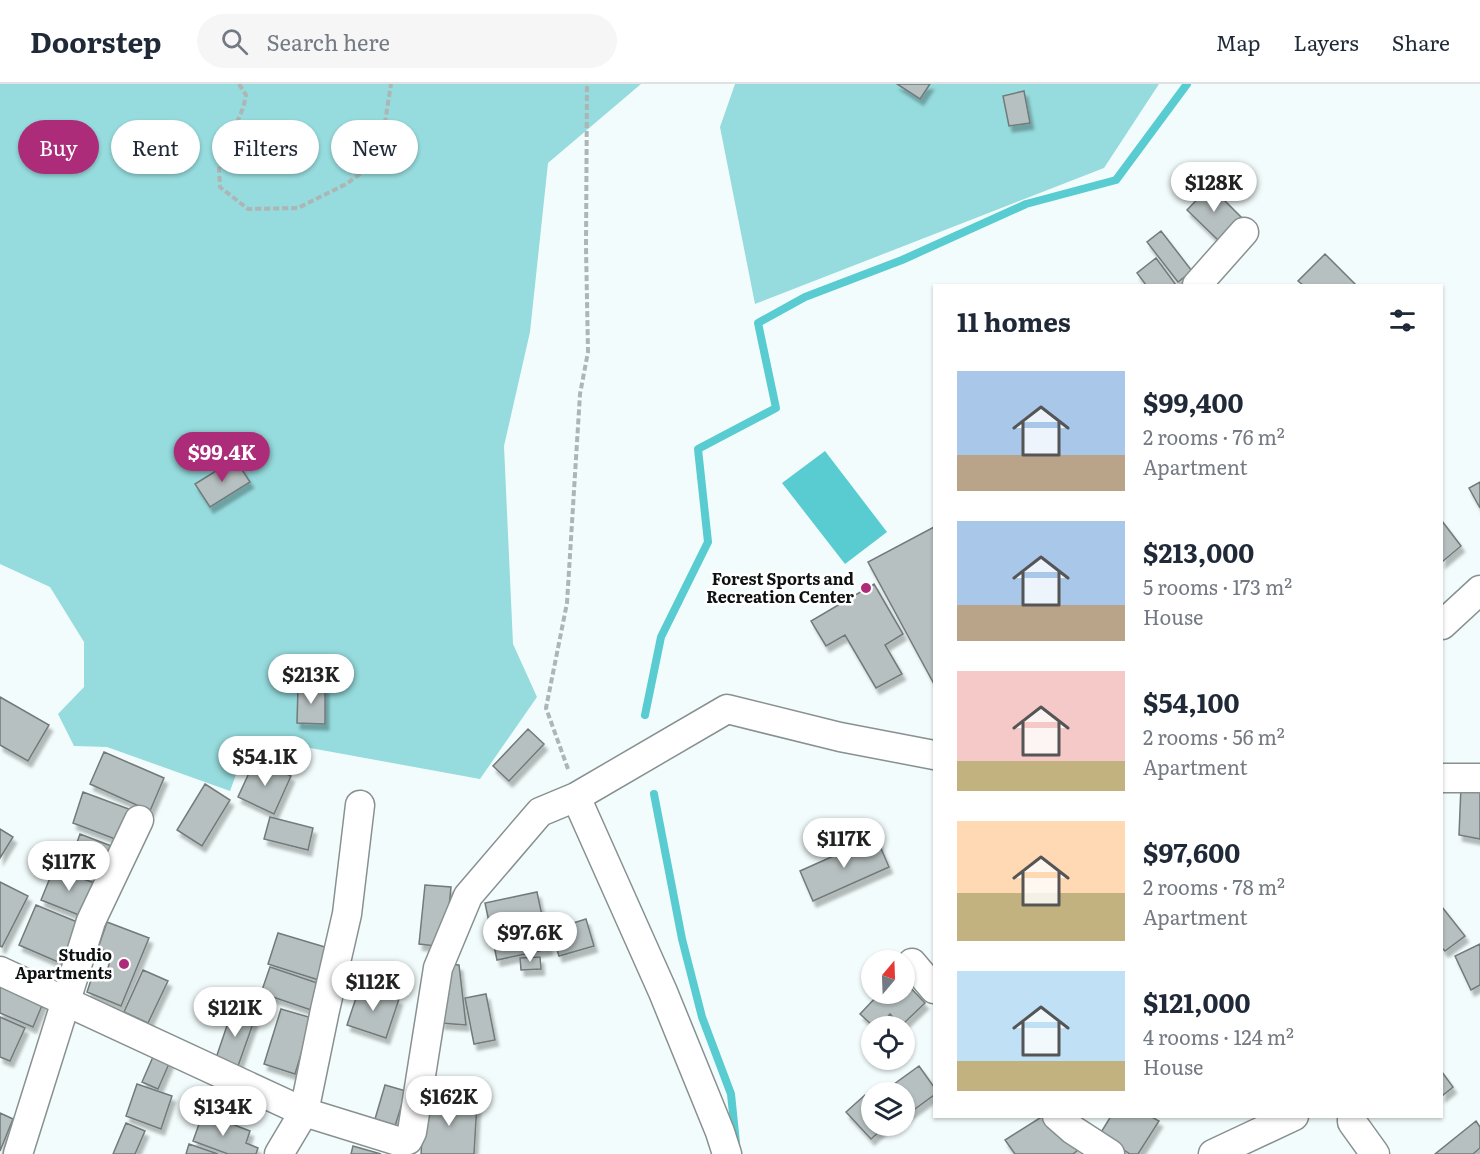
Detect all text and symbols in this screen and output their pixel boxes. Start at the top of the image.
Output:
search box [197,14,617,68]
text: Doorstep [30,20,161,62]
icon: search [218,25,251,58]
text: Search here [266,25,390,58]
text: Map [1216,26,1261,57]
text: Layers [1294,26,1359,57]
text: Share [1392,26,1450,57]
chip: Buy [18,120,99,174]
chip: Rent [111,120,200,174]
chip: Filters [212,120,319,174]
chip: New [331,120,418,174]
pin: $128K [1172,162,1256,213]
text: $128K [1185,166,1243,196]
text: 11 homes [957,301,1071,340]
icon: filters [1386,304,1419,337]
text: $99,400 [1143,382,1244,421]
icon: home [1005,395,1077,467]
text: 2 rooms · 76 m² [1143,421,1285,451]
pin: $99.4K [173,432,271,483]
text: $99.4K [188,436,256,466]
text: Apartment [1143,451,1248,481]
text: $213,000 [1143,532,1254,571]
icon: home [1005,545,1077,617]
place label: Forest Sports and Recreation Center [706,566,854,608]
text: 5 rooms · 173 m² [1143,571,1292,601]
marker: Forest Sports and Recreation Center [859,581,873,595]
text: House [1143,601,1203,631]
pin: $213K [269,654,353,705]
text: $213K [282,658,340,688]
text: $54,100 [1143,682,1240,721]
icon: home [1005,695,1077,767]
text: 2 rooms · 56 m² [1143,721,1285,751]
pin: $54.1K [216,736,314,787]
text: $54.1K [232,740,298,770]
text: Apartment [1143,751,1248,781]
pin: $117K [802,818,886,869]
text: $117K [817,822,871,852]
text: $97,600 [1143,832,1240,871]
pin: $117K [27,841,111,892]
text: $117K [42,845,96,875]
icon: home [1005,845,1077,917]
text: 2 rooms · 78 m² [1143,871,1285,901]
text: Apartment [1143,901,1248,931]
pin: $97.6K [481,912,579,963]
text: $97.6K [497,916,563,946]
place label: Studio Apartments [15,942,112,984]
north arrow [861,950,915,1004]
map controls [861,950,915,1136]
marker: Studio Apartments [117,957,131,971]
pin: $112K [331,961,415,1012]
text: $112K [346,965,400,995]
text: $121,000 [1143,982,1250,1021]
pin: $121K [193,987,277,1038]
text: $121K [208,991,262,1021]
icon: home [1005,995,1077,1067]
button: locate [861,1016,915,1070]
text: 4 rooms · 124 m² [1143,1021,1294,1051]
text: House [1143,1051,1203,1081]
pin: $162K [407,1076,491,1127]
text: $162K [420,1080,478,1110]
button: layers [861,1082,915,1136]
pin: $134K [181,1086,265,1137]
text: $134K [193,1090,253,1120]

